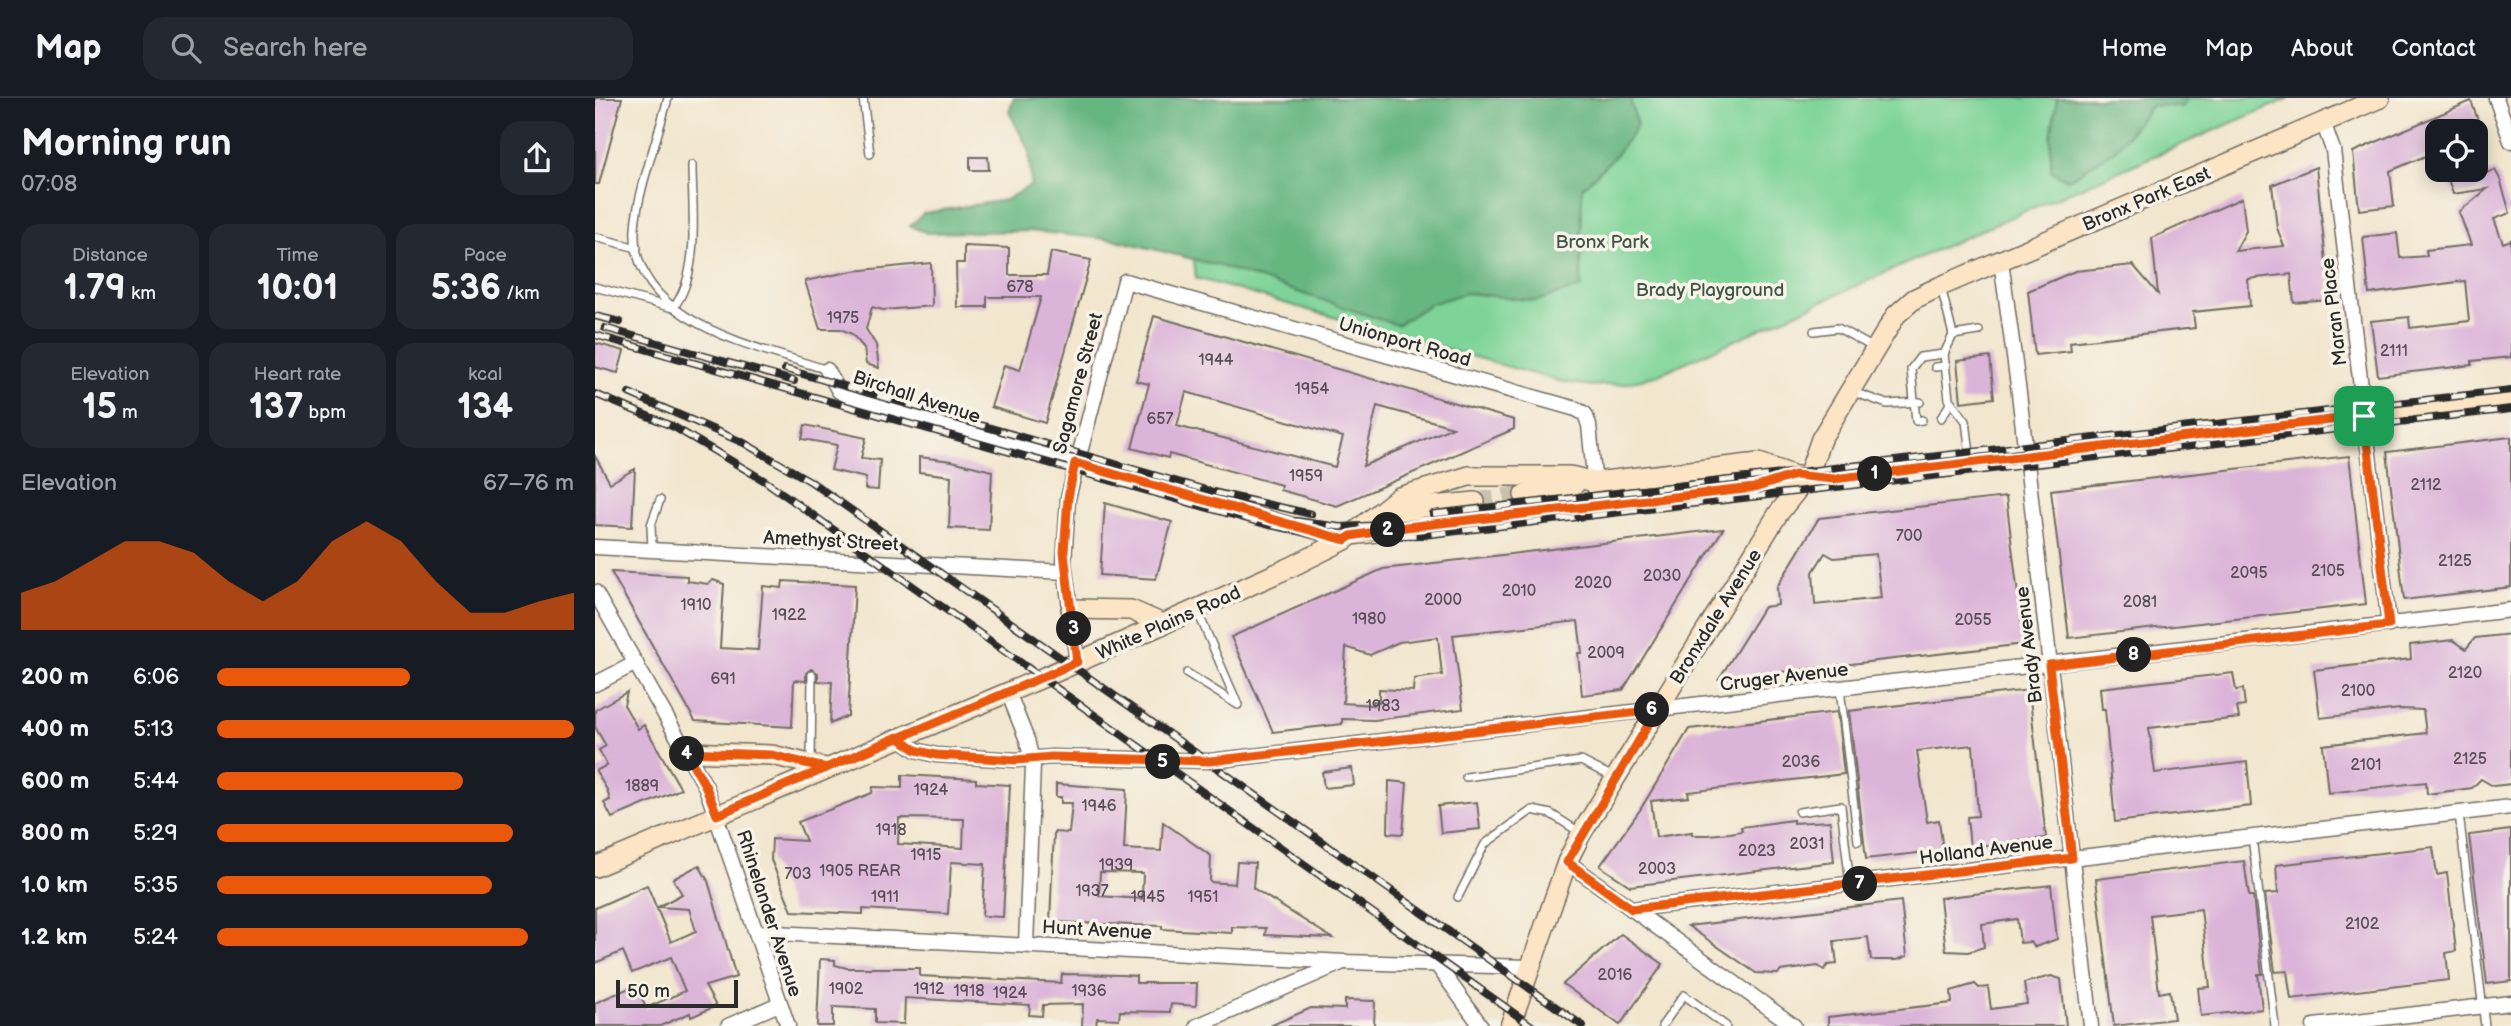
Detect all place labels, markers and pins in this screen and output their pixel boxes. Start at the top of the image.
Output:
pin [2334,386,2394,446]
pin: 1 [1857,456,1893,492]
pin: 2 [1371,512,1405,548]
pin: 3 [1057,612,1091,646]
pin: 8 [2117,638,2151,672]
pin: 6 [1635,692,1669,728]
pin: 4 [669,736,705,772]
pin: 5 [1145,744,1181,780]
pin: 7 [1843,866,1877,902]

